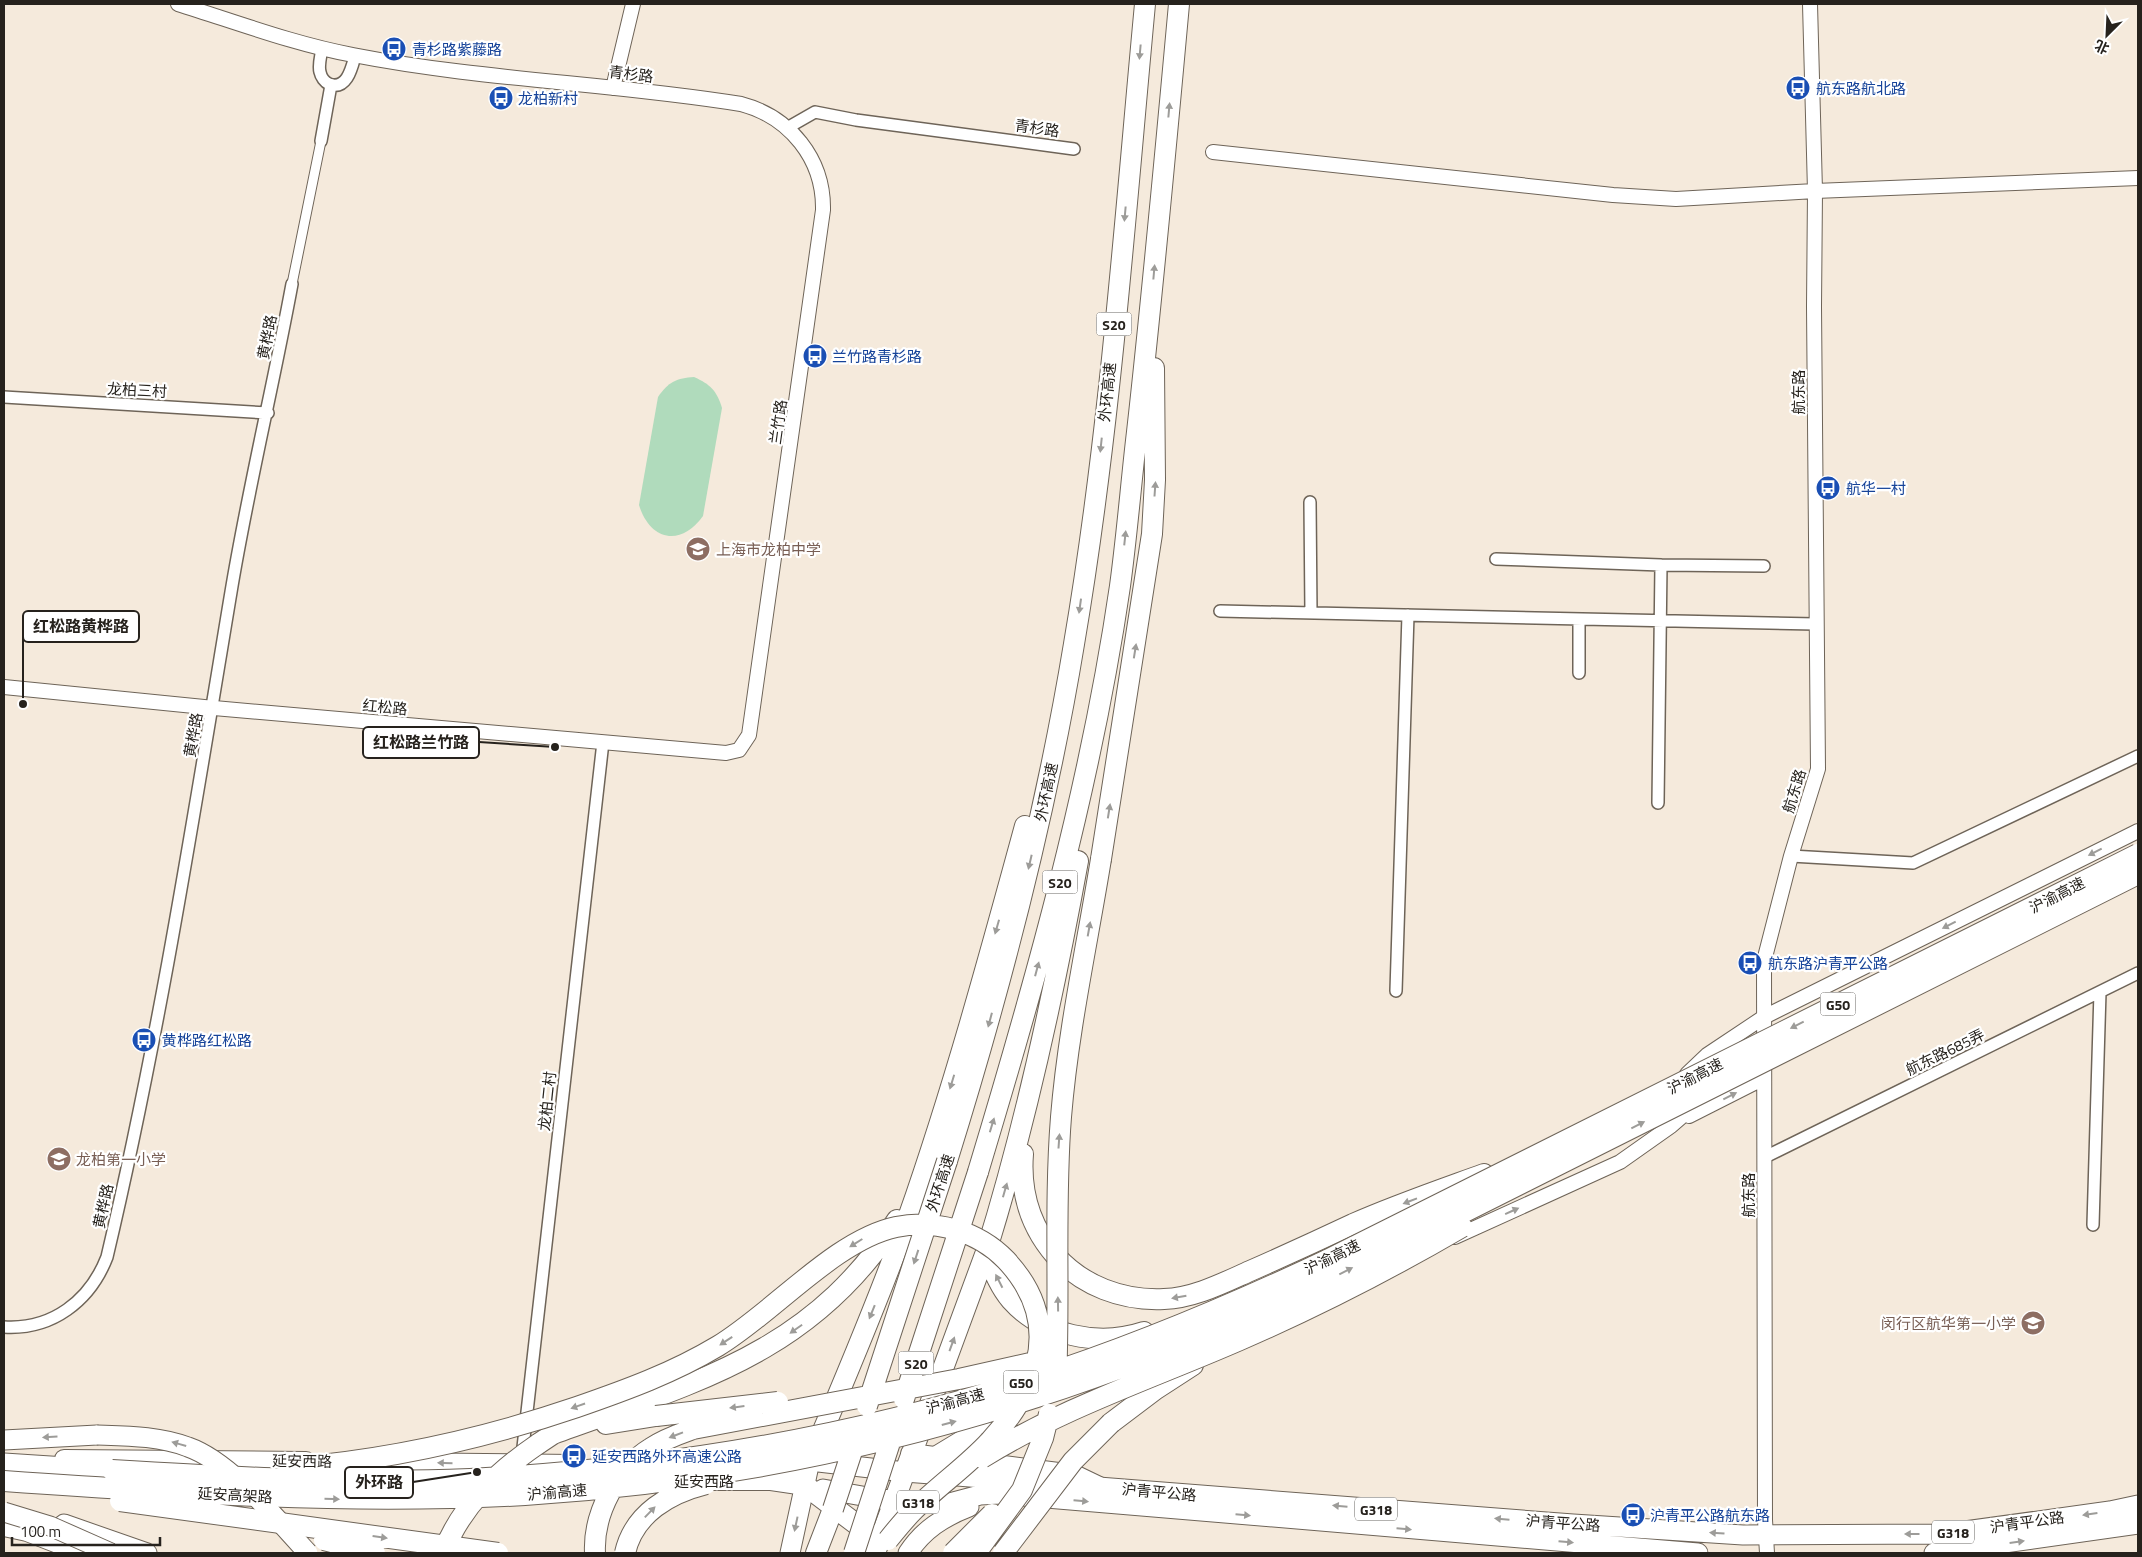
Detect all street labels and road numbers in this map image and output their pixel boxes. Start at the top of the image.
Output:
street label: 青杉路 [607,60,655,88]
street label: 青杉路 [1013,113,1061,143]
road number: S20 [1096,312,1132,336]
street label: 黄桦路 [251,313,283,361]
street label: 外环高速 [1092,361,1122,423]
street label: 航东路 [1787,369,1810,415]
street label: 龙柏三村 [106,377,168,403]
street label: 兰竹路 [763,398,793,446]
street label: 红松路 [362,694,408,720]
street label: 黄桦路 [178,711,208,759]
street label: 外环高速 [1029,760,1063,824]
street label: 航东路 [1776,766,1812,816]
road number: S20 [1042,870,1078,894]
street label: 沪渝高速 [2025,871,2089,919]
road number: G50 [1820,992,1856,1016]
street label: 航东路685弄 [1902,1023,1988,1081]
street label: 沪渝高速 [1663,1052,1727,1100]
street label: 龙柏二村 [532,1070,562,1132]
street label: 外环高速 [920,1151,960,1215]
street label: 航东路 [1737,1172,1760,1218]
street label: 黄桦路 [87,1182,119,1230]
street label: 沪渝高速 [1300,1234,1364,1280]
road number: S20 [898,1352,934,1375]
road number: G50 [1004,1370,1038,1394]
street label: 沪渝高速 [923,1382,987,1420]
street label: 延安西路 [272,1449,332,1473]
street label: 延安西路 [674,1470,734,1493]
street label: 沪青平公路 [1121,1477,1197,1507]
street label: 沪渝高速 [526,1478,588,1506]
street label: 延安高架路 [197,1482,273,1508]
road number: G318 [897,1490,939,1514]
road number: G318 [1355,1498,1397,1520]
street label: 沪青平公路 [1988,1505,2066,1539]
street label: 沪青平公路 [1525,1509,1601,1537]
road number: G318 [1932,1520,1974,1544]

